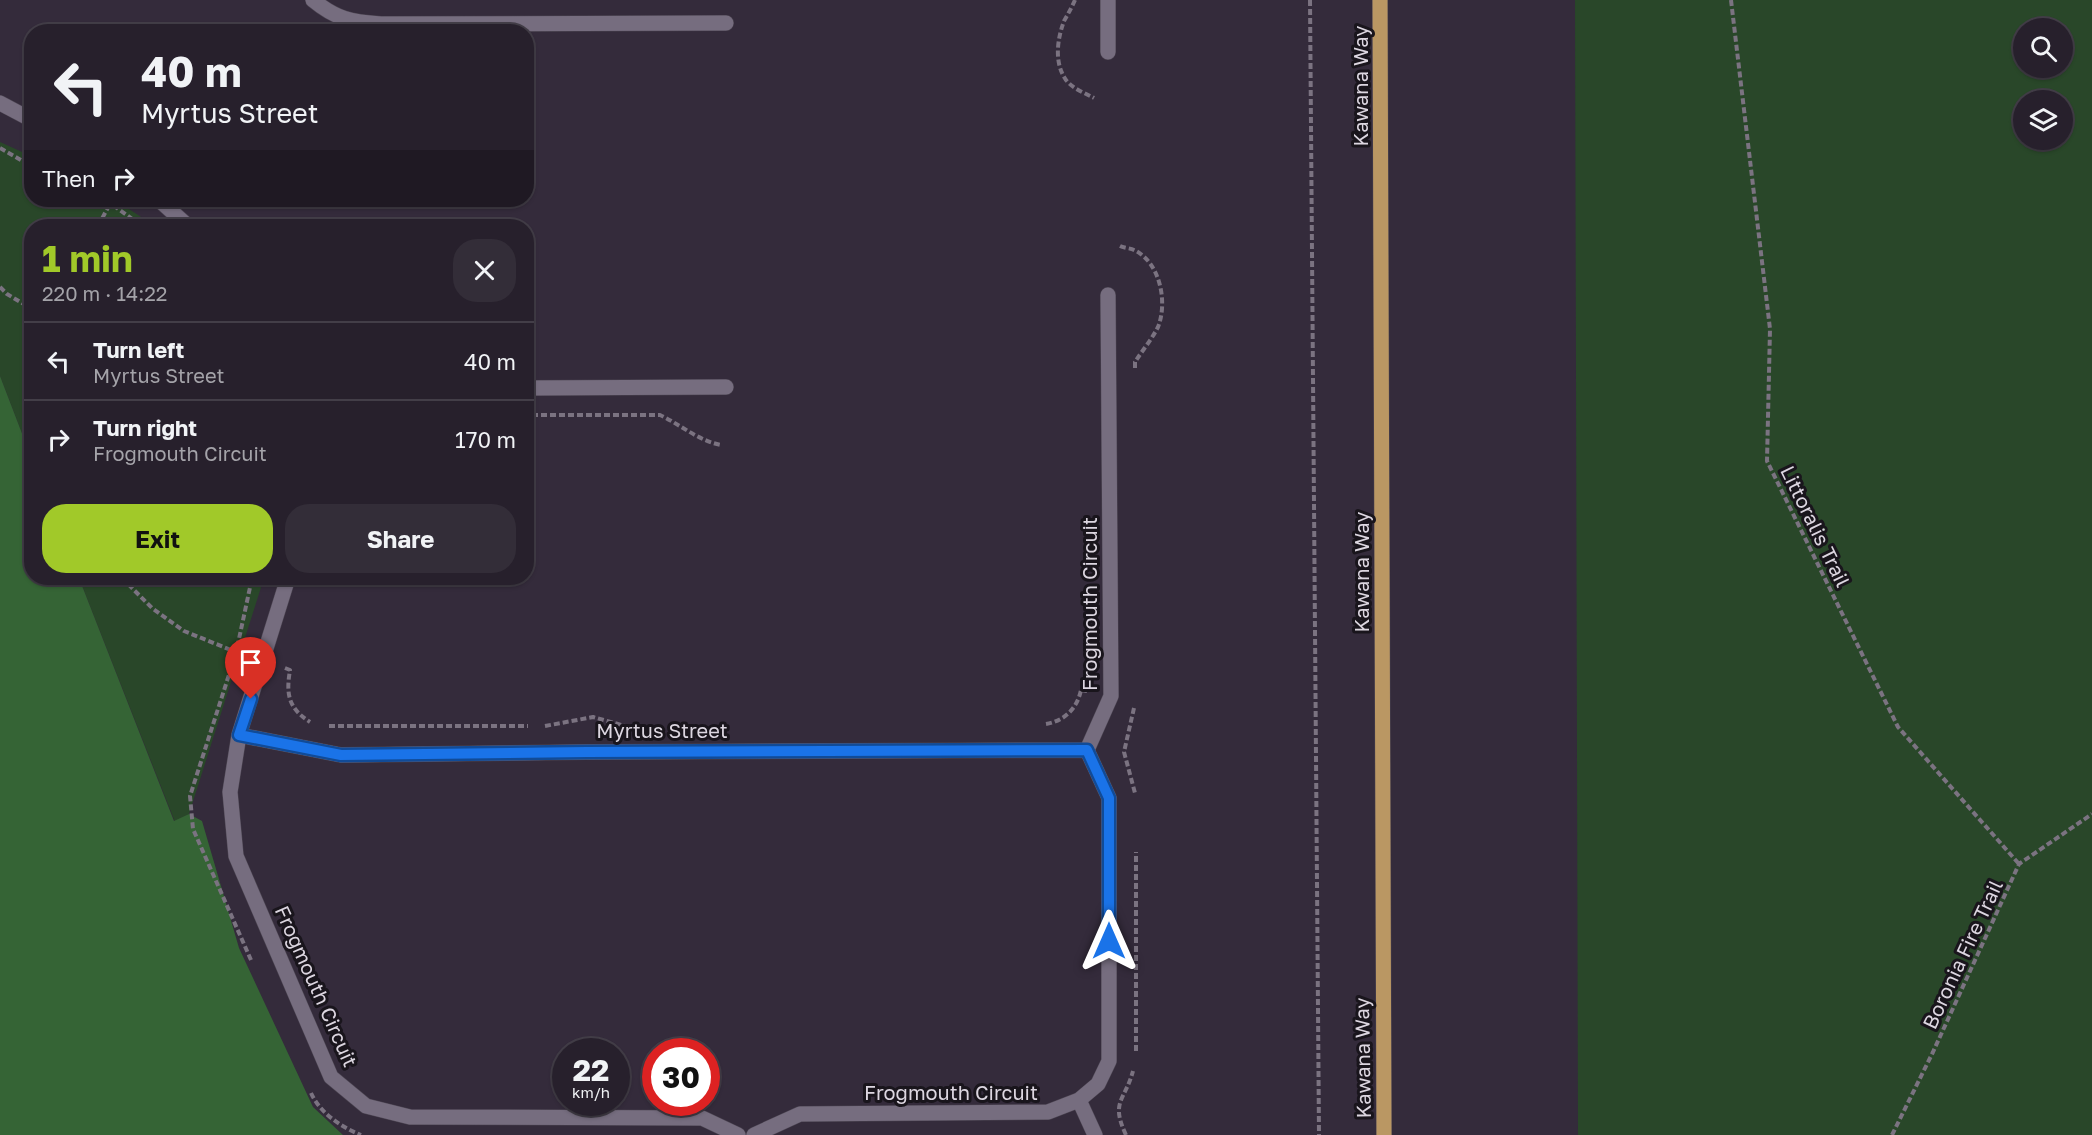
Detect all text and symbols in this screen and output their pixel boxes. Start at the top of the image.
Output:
map controls [2013,18,2073,150]
button: search [2013,18,2073,78]
street label: Kawana Way [1348,26,1372,146]
text: 40 m [141,46,242,96]
icon: left [42,48,120,126]
button: layers [2013,90,2073,150]
text: Myrtus Street [141,97,319,129]
icon: right [107,162,140,195]
text: Then [42,165,95,192]
text: 1 min [42,237,133,280]
button: close [453,239,516,302]
text: 220 m · 14:22 [42,281,167,305]
text: Turn left [93,336,184,363]
icon: left [42,345,75,378]
text: 40 m [464,348,516,375]
text: Myrtus Street [93,363,225,387]
text: Turn right [93,414,197,441]
icon: right [42,423,75,456]
text: 170 m [455,426,516,453]
text: Frogmouth Circuit [93,441,267,465]
street label: Littoralis Trail [1776,461,1856,591]
button: Exit [42,504,273,573]
button: Share [285,504,516,573]
street label: Kawana Way [1349,512,1373,632]
street label: Frogmouth Circuit [1077,517,1101,691]
pin [225,637,276,699]
icon: arrive [234,646,267,679]
street label: Myrtus Street [596,718,728,742]
street label: Boronia Fire Trail [1917,876,2007,1032]
street label: Frogmouth Circuit [271,902,363,1070]
position arrow [1077,909,1141,973]
street label: Kawana Way [1349,997,1375,1119]
speed limit sign: 30 [642,1038,720,1116]
text: 22 [573,1052,609,1088]
street label: Frogmouth Circuit [864,1080,1038,1104]
text: km/h [572,1083,610,1101]

